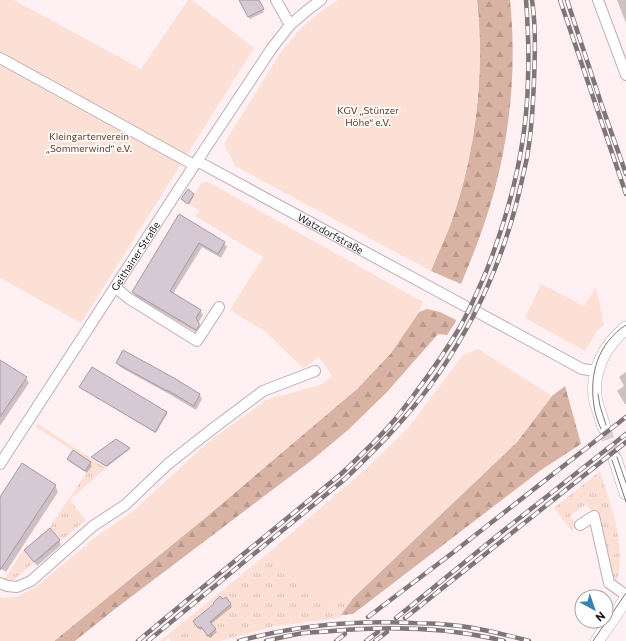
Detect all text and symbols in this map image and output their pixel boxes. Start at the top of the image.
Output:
park label: KGV „Stünzer Höhe“ e.V. [337,104,399,128]
park label: Kleingartenverein „Sommerwind“ e.V. [46,130,132,154]
street label: Watzdorfstraße [296,211,366,256]
street label: Geithainer Straße [108,219,162,293]
north arrow [574,589,614,629]
text: N [593,609,608,625]

